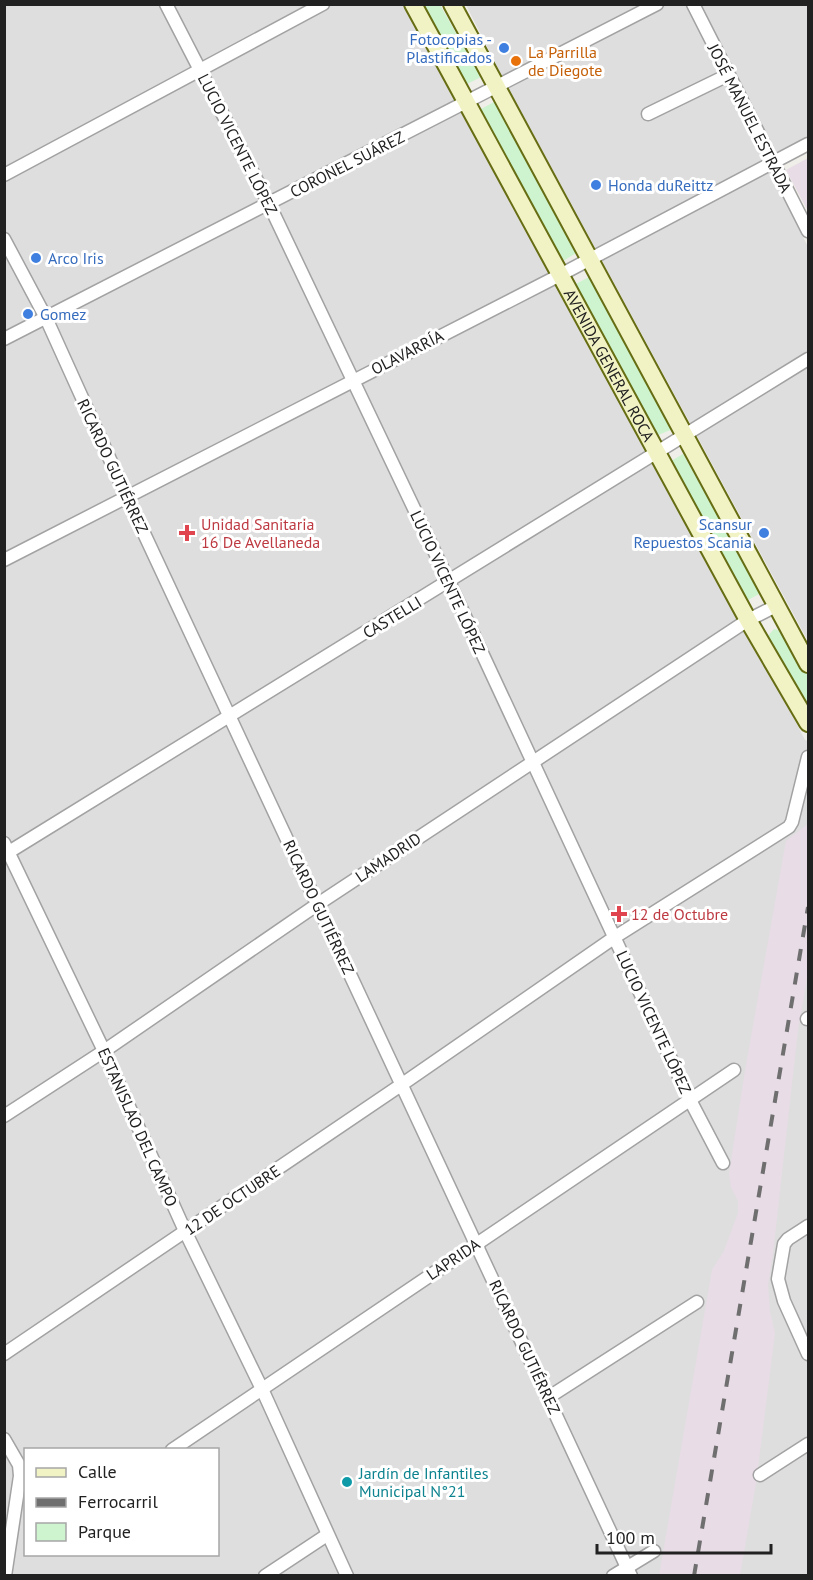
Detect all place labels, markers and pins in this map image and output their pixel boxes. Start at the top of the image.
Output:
place label: Fotocopias - Plastificados [406,29,492,67]
marker: Fotocopias - Plastificados [497,41,511,55]
place label: La Parrilla de Diegote [528,42,602,80]
marker: La Parrilla de Diegote [509,54,523,68]
place label: Honda duReittz [608,175,713,195]
marker: Honda duReittz [589,178,603,192]
place label: Arco Iris [48,248,104,268]
marker: Arco Iris [29,251,43,265]
place label: Gomez [40,304,86,324]
marker: Gomez [21,307,35,321]
place label: Unidad Sanitaria 16 De Avellaneda [201,514,320,552]
place label: Scansur Repuestos Scania [634,514,753,552]
marker: Unidad Sanitaria 16 De Avellaneda [178,524,196,542]
marker: Scansur Repuestos Scania [757,526,771,540]
place label: 12 de Octubre [631,904,728,924]
marker: 12 de Octubre [612,907,626,921]
place label: Jardín de Infantiles Municipal N°21 [358,1463,489,1501]
marker: Jardín de Infantiles Municipal N°21 [340,1475,354,1489]

